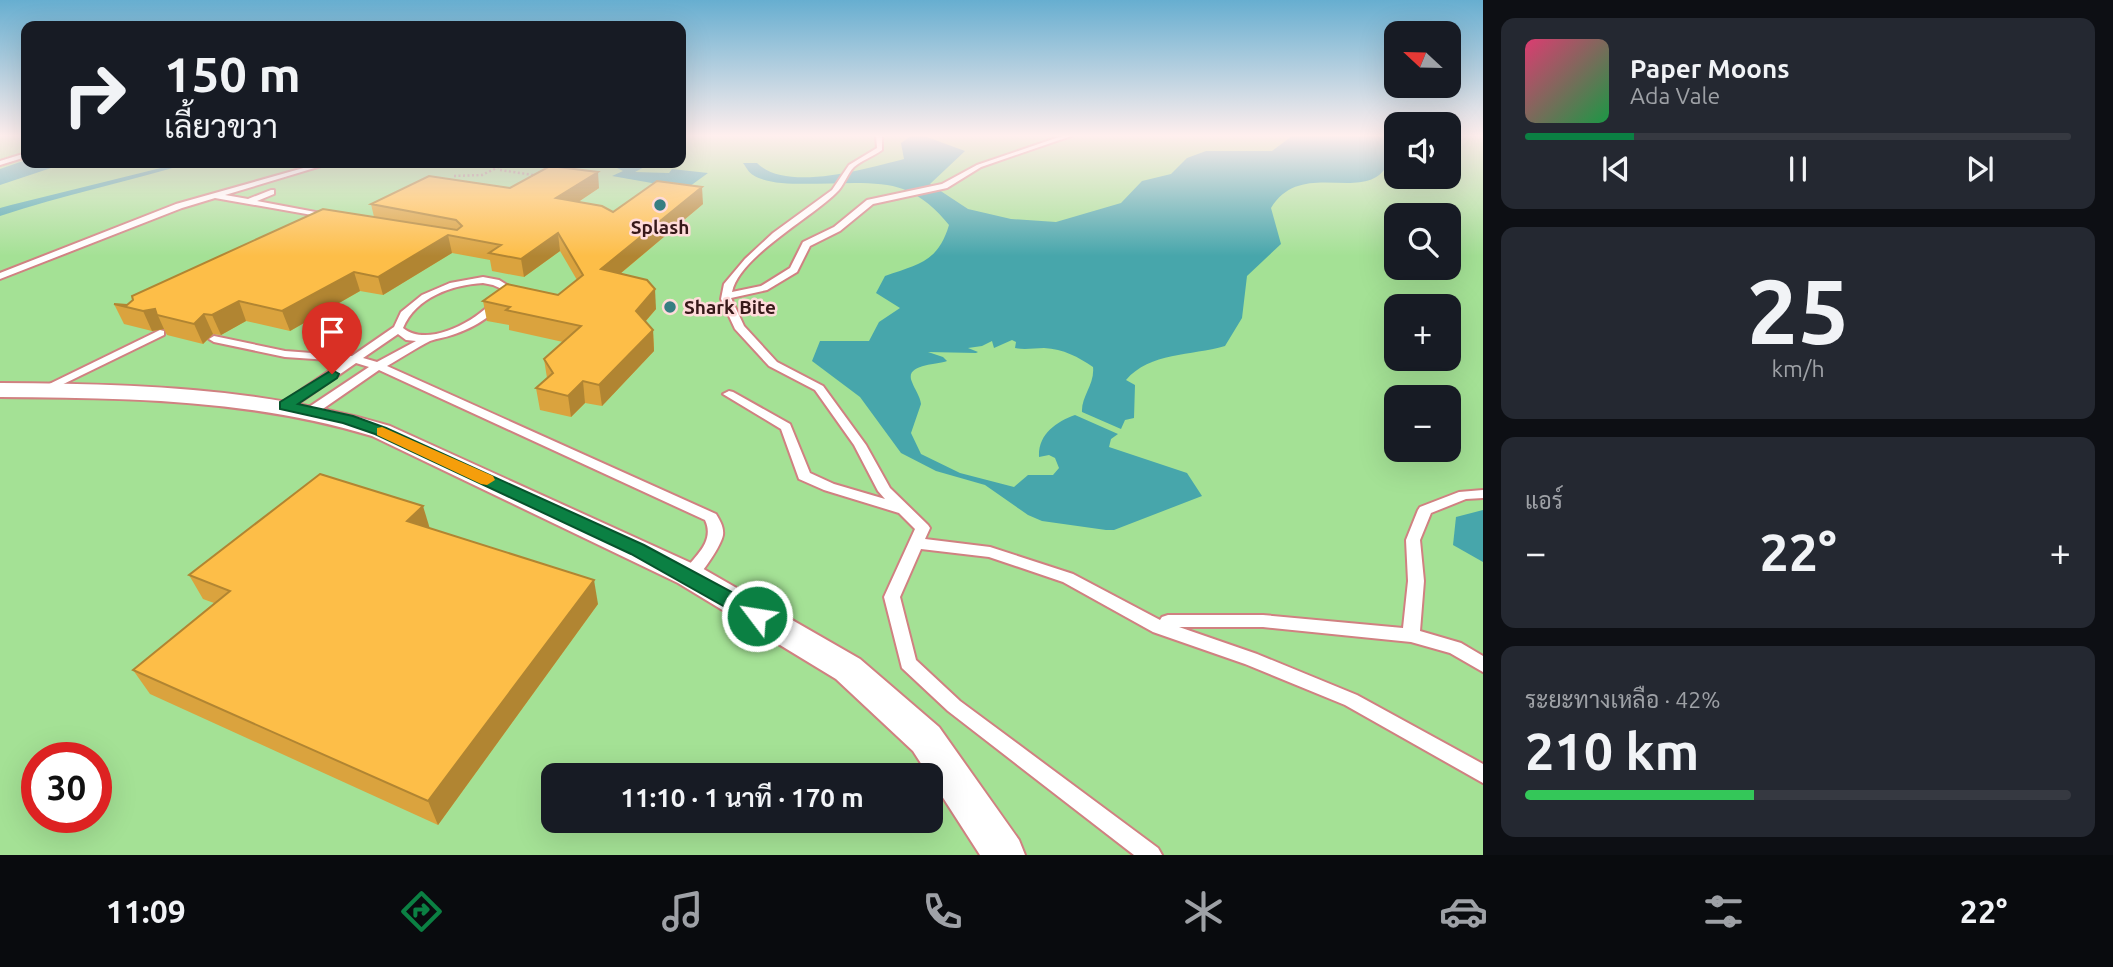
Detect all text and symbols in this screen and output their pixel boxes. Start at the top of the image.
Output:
north arrow [1384,21,1461,98]
map controls [1384,21,1461,462]
text: 150 m [164,46,301,101]
icon: right [49,49,140,140]
text: Paper Moons [1630,54,1789,83]
text: Ada Vale [1630,83,1720,108]
text: เลี้ยวขวา [164,108,278,144]
button: sound [1384,112,1461,189]
icon: previous [1597,150,1635,188]
icon: pause [1779,150,1817,188]
icon: next [1961,150,1999,188]
marker: Splash [652,197,668,213]
button: search [1384,203,1461,280]
place label: Splash [631,216,689,238]
text: 25 [1747,259,1849,361]
button: + [1384,294,1461,371]
place label: Shark Bite [684,296,776,318]
marker: Shark Bite [662,299,678,315]
pin [302,302,362,374]
icon: arrive [313,313,351,351]
text: km/h [1771,356,1825,381]
button: − [1384,385,1461,462]
text: แอร์ [1525,488,1563,513]
text: 22° [1759,523,1837,581]
text: − [1525,531,1546,573]
text: + [2050,531,2071,573]
position arrow [720,579,794,653]
text: ระยะทางเหลือ · 42% [1525,687,1721,712]
text: 210 km [1525,722,1699,780]
speed limit sign: 30 [21,742,112,833]
text: 11:10 · 1 นาที · 170 m [620,783,864,812]
icon: directions [397,887,446,936]
icon: music [658,887,707,936]
icon: phone [918,887,967,936]
icon: climate [1179,887,1228,936]
icon: car [1439,887,1488,936]
icon: filters [1699,887,1748,936]
text: 11:09 [106,893,186,929]
text: 22° [1960,893,2007,929]

